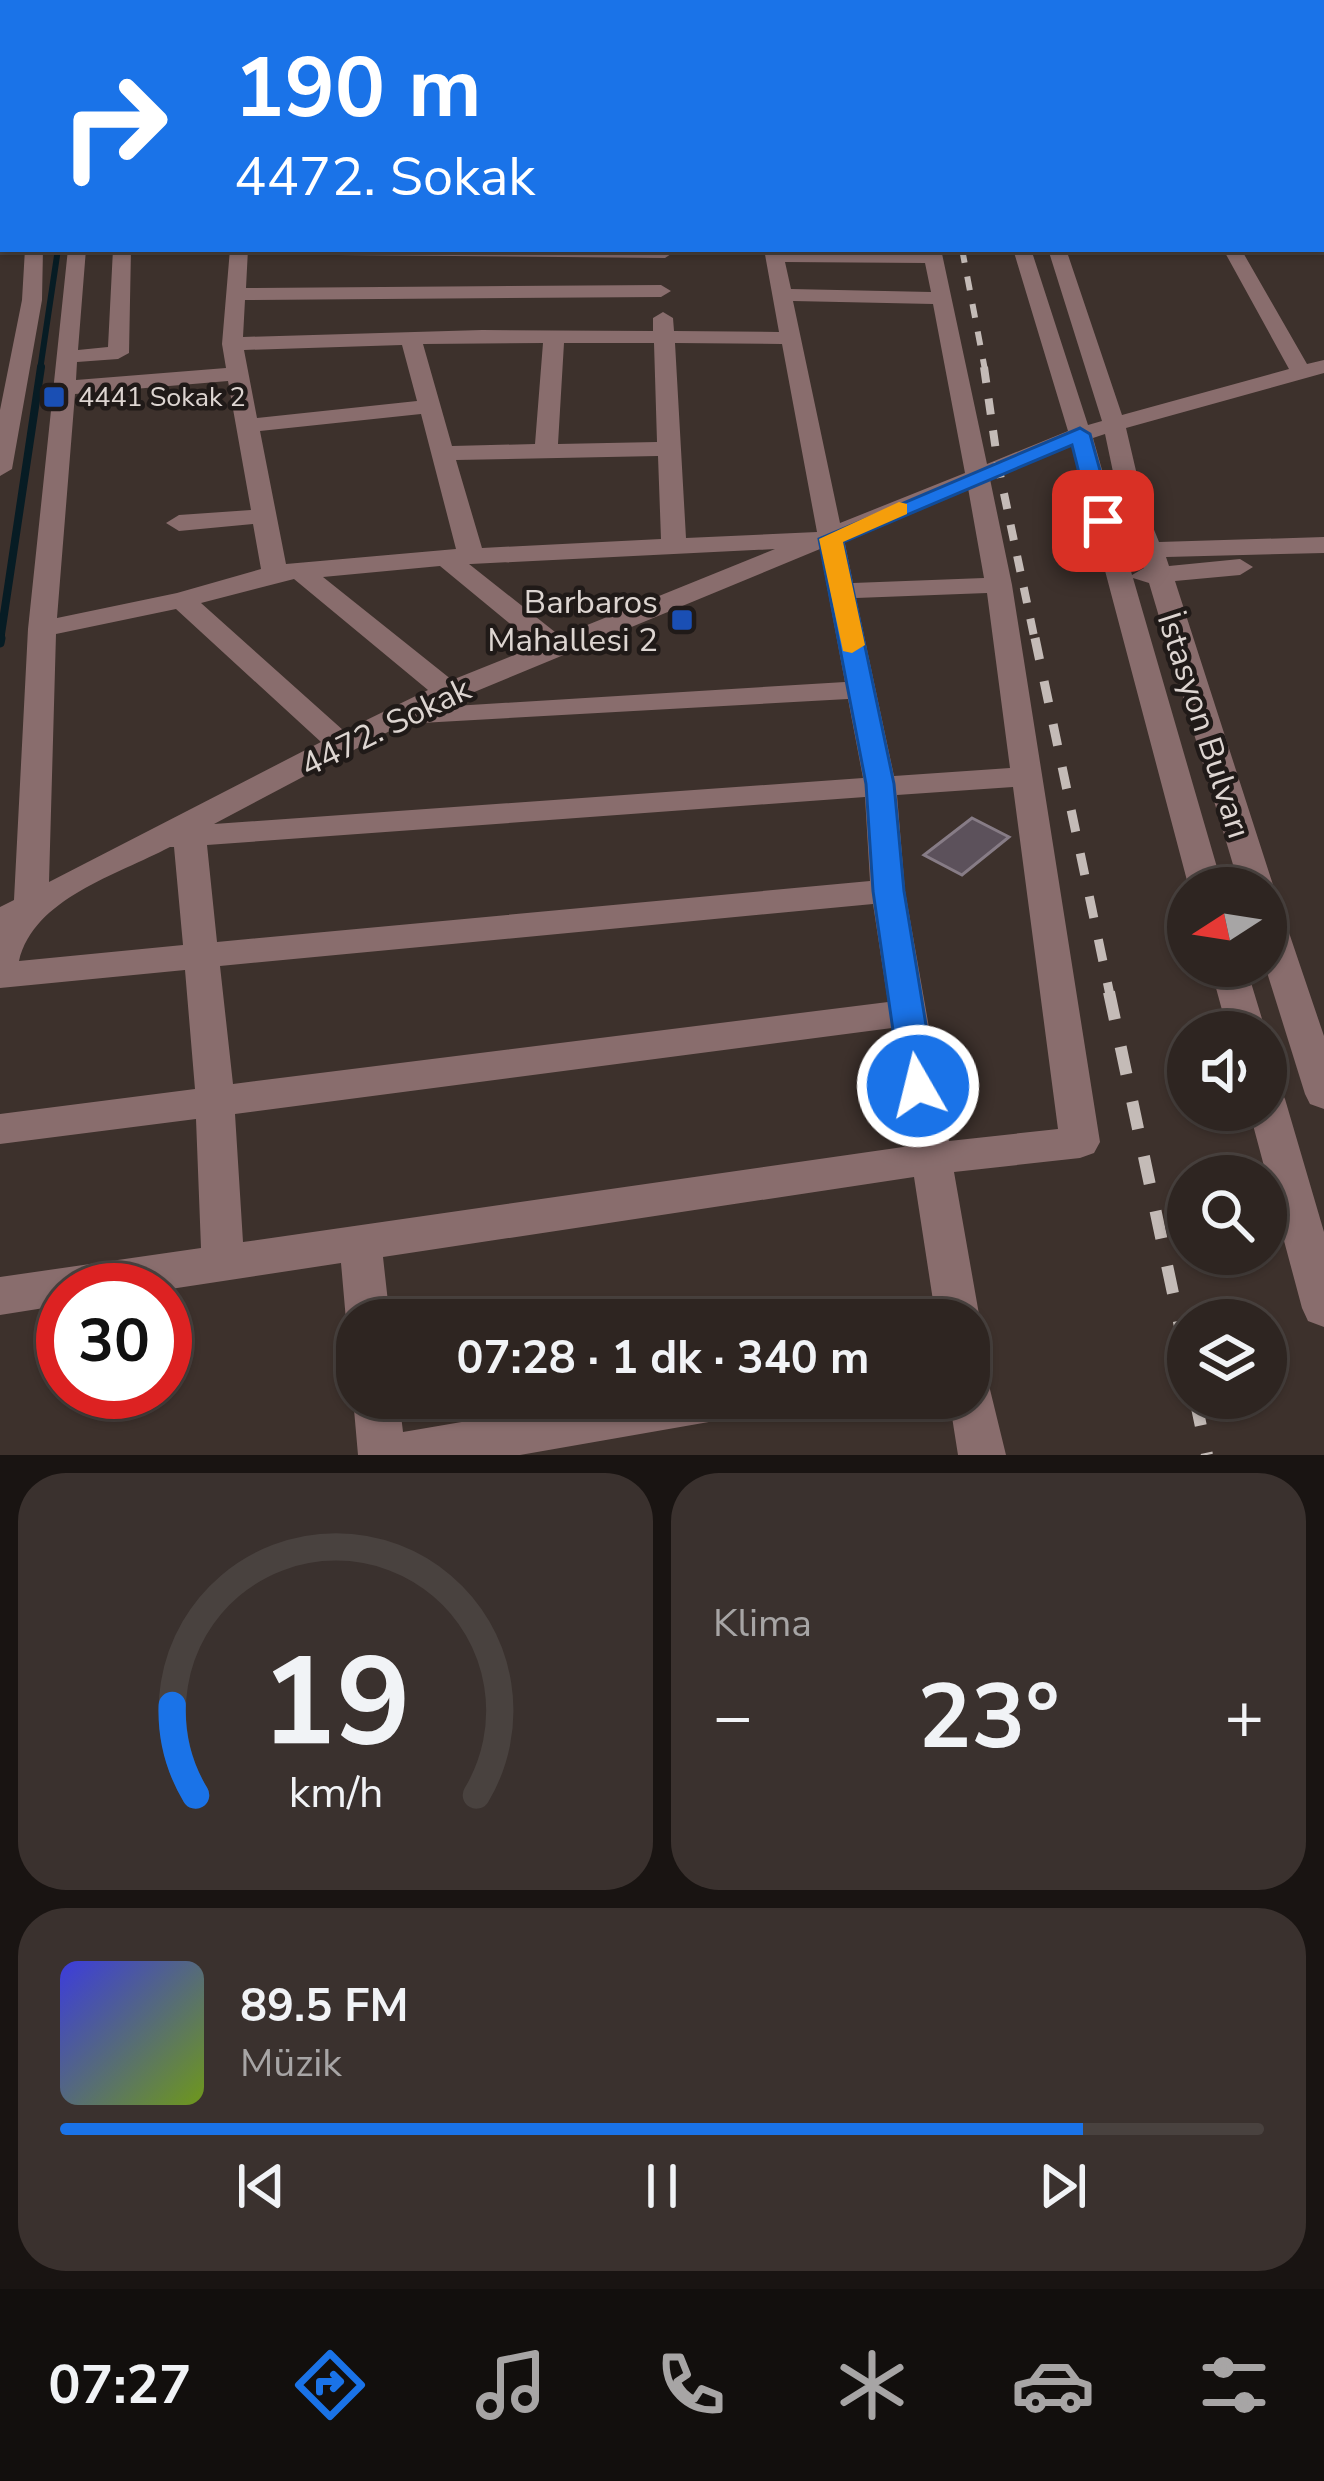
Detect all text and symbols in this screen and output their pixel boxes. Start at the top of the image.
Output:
text: 190 m [234,31,482,146]
icon: right [36,48,192,204]
text: 4472. Sokak [234,140,535,214]
place label: 4441 Sokak 2 [78,379,246,416]
marker: 4441 Sokak 2 [41,384,67,410]
pin [1052,470,1154,572]
icon: arrive [1070,488,1136,554]
place label: Barbaros Mahallesi 2 [487,580,658,663]
marker: Barbaros Mahallesi 2 [669,607,695,633]
street label: İstasyon Bulvarı [1146,607,1261,844]
street label: 4472. Sokak [293,667,479,788]
north arrow [1167,867,1287,987]
map controls [1167,867,1287,1419]
button: sound [1167,1011,1287,1131]
position arrow [855,1023,981,1149]
button: search [1167,1155,1287,1275]
speed limit sign: 30 [36,1263,192,1419]
button: layers [1167,1299,1287,1419]
text: 07:28 · 1 dk · 340 m [457,1328,869,1389]
text: Klima [713,1597,812,1650]
text: 19 [261,1618,410,1788]
text: 23° [917,1656,1060,1779]
text: − [713,1672,753,1762]
text: + [1224,1672,1264,1762]
text: km/h [288,1763,383,1821]
text: 89.5 FM [240,1976,409,2037]
text: Müzik [240,2037,342,2090]
icon: previous [228,2153,294,2219]
icon: pause [629,2153,695,2219]
icon: next [1030,2153,1096,2219]
icon: directions [288,2343,372,2427]
icon: music [469,2343,553,2427]
icon: phone [649,2343,733,2427]
icon: climate [830,2343,914,2427]
icon: car [1011,2343,1095,2427]
icon: filters [1192,2343,1276,2427]
text: 07:27 [48,2348,191,2422]

